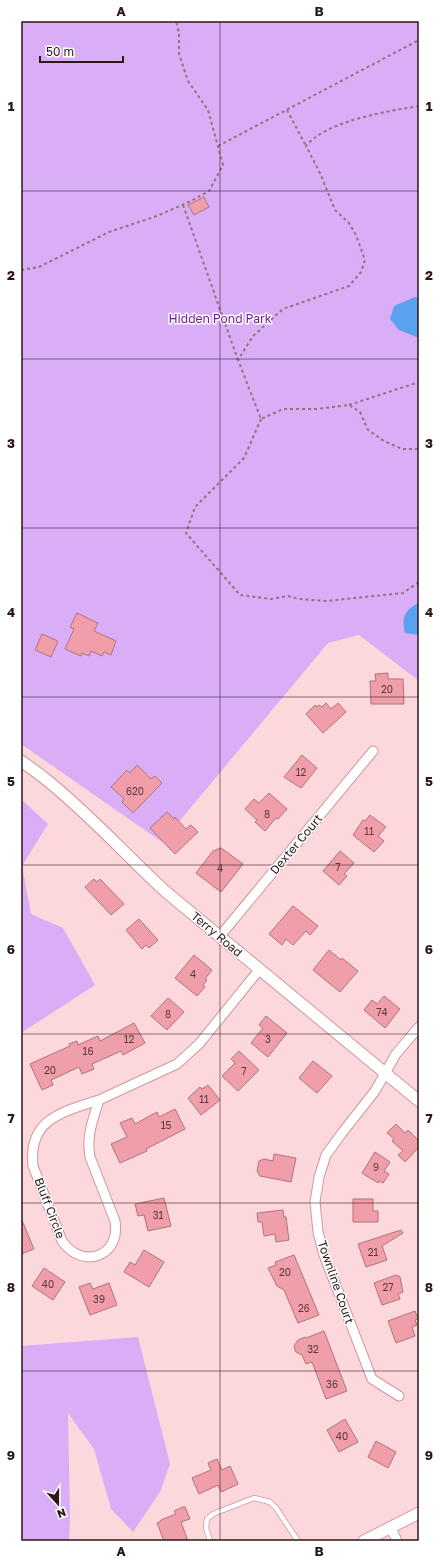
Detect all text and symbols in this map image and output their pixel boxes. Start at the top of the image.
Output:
text: A [116,3,126,19]
text: B [314,3,324,19]
scale bar [40,38,123,64]
text: 50 m [46,44,74,59]
text: 1 [8,98,15,114]
text: 1 [426,98,433,114]
text: 2 [7,267,15,283]
text: 2 [425,267,433,283]
park label: Hidden Pond Park [168,311,272,326]
text: 3 [7,435,15,451]
text: 3 [425,435,433,451]
text: 4 [7,604,15,620]
text: 4 [425,604,433,620]
house number: 20 [381,683,393,695]
house number: 12 [296,766,307,778]
text: 5 [7,773,15,789]
text: 5 [425,773,433,789]
house number: 620 [126,785,144,797]
house number: 8 [264,808,270,820]
street label: Dexter Court [267,811,326,877]
house number: 11 [364,825,374,837]
house number: 7 [335,861,341,873]
house number: 4 [217,862,223,874]
street label: Terry Road [188,908,246,960]
text: 6 [7,941,15,957]
text: 6 [425,941,433,957]
house number: 4 [190,968,196,980]
house number: 74 [376,1006,388,1018]
house number: 8 [165,1008,171,1020]
house number: 12 [124,1033,135,1045]
house number: 3 [265,1033,271,1045]
house number: 16 [83,1045,93,1057]
house number: 20 [44,1064,56,1076]
house number: 7 [241,1065,247,1077]
house number: 11 [199,1093,209,1105]
text: 7 [7,1110,15,1126]
text: 7 [425,1110,433,1126]
house number: 15 [161,1119,172,1131]
house number: 9 [373,1161,379,1173]
street label: Bluff Circle [31,1175,69,1241]
house number: 31 [153,1209,163,1221]
street label: Townline Court [315,1238,357,1326]
house number: 21 [368,1246,378,1258]
house number: 20 [279,1266,291,1278]
house number: 40 [42,1278,54,1290]
text: 8 [7,1279,15,1295]
text: 8 [425,1279,433,1295]
house number: 27 [382,1281,394,1293]
house number: 39 [93,1293,105,1305]
house number: 26 [298,1302,310,1314]
house number: 32 [307,1343,319,1355]
house number: 36 [326,1378,338,1390]
house number: 40 [336,1430,348,1442]
text: 9 [7,1447,15,1463]
text: 9 [425,1447,433,1463]
north arrow [38,1484,78,1524]
text: N [56,1506,68,1521]
text: A [116,1543,126,1559]
text: B [314,1543,324,1559]

